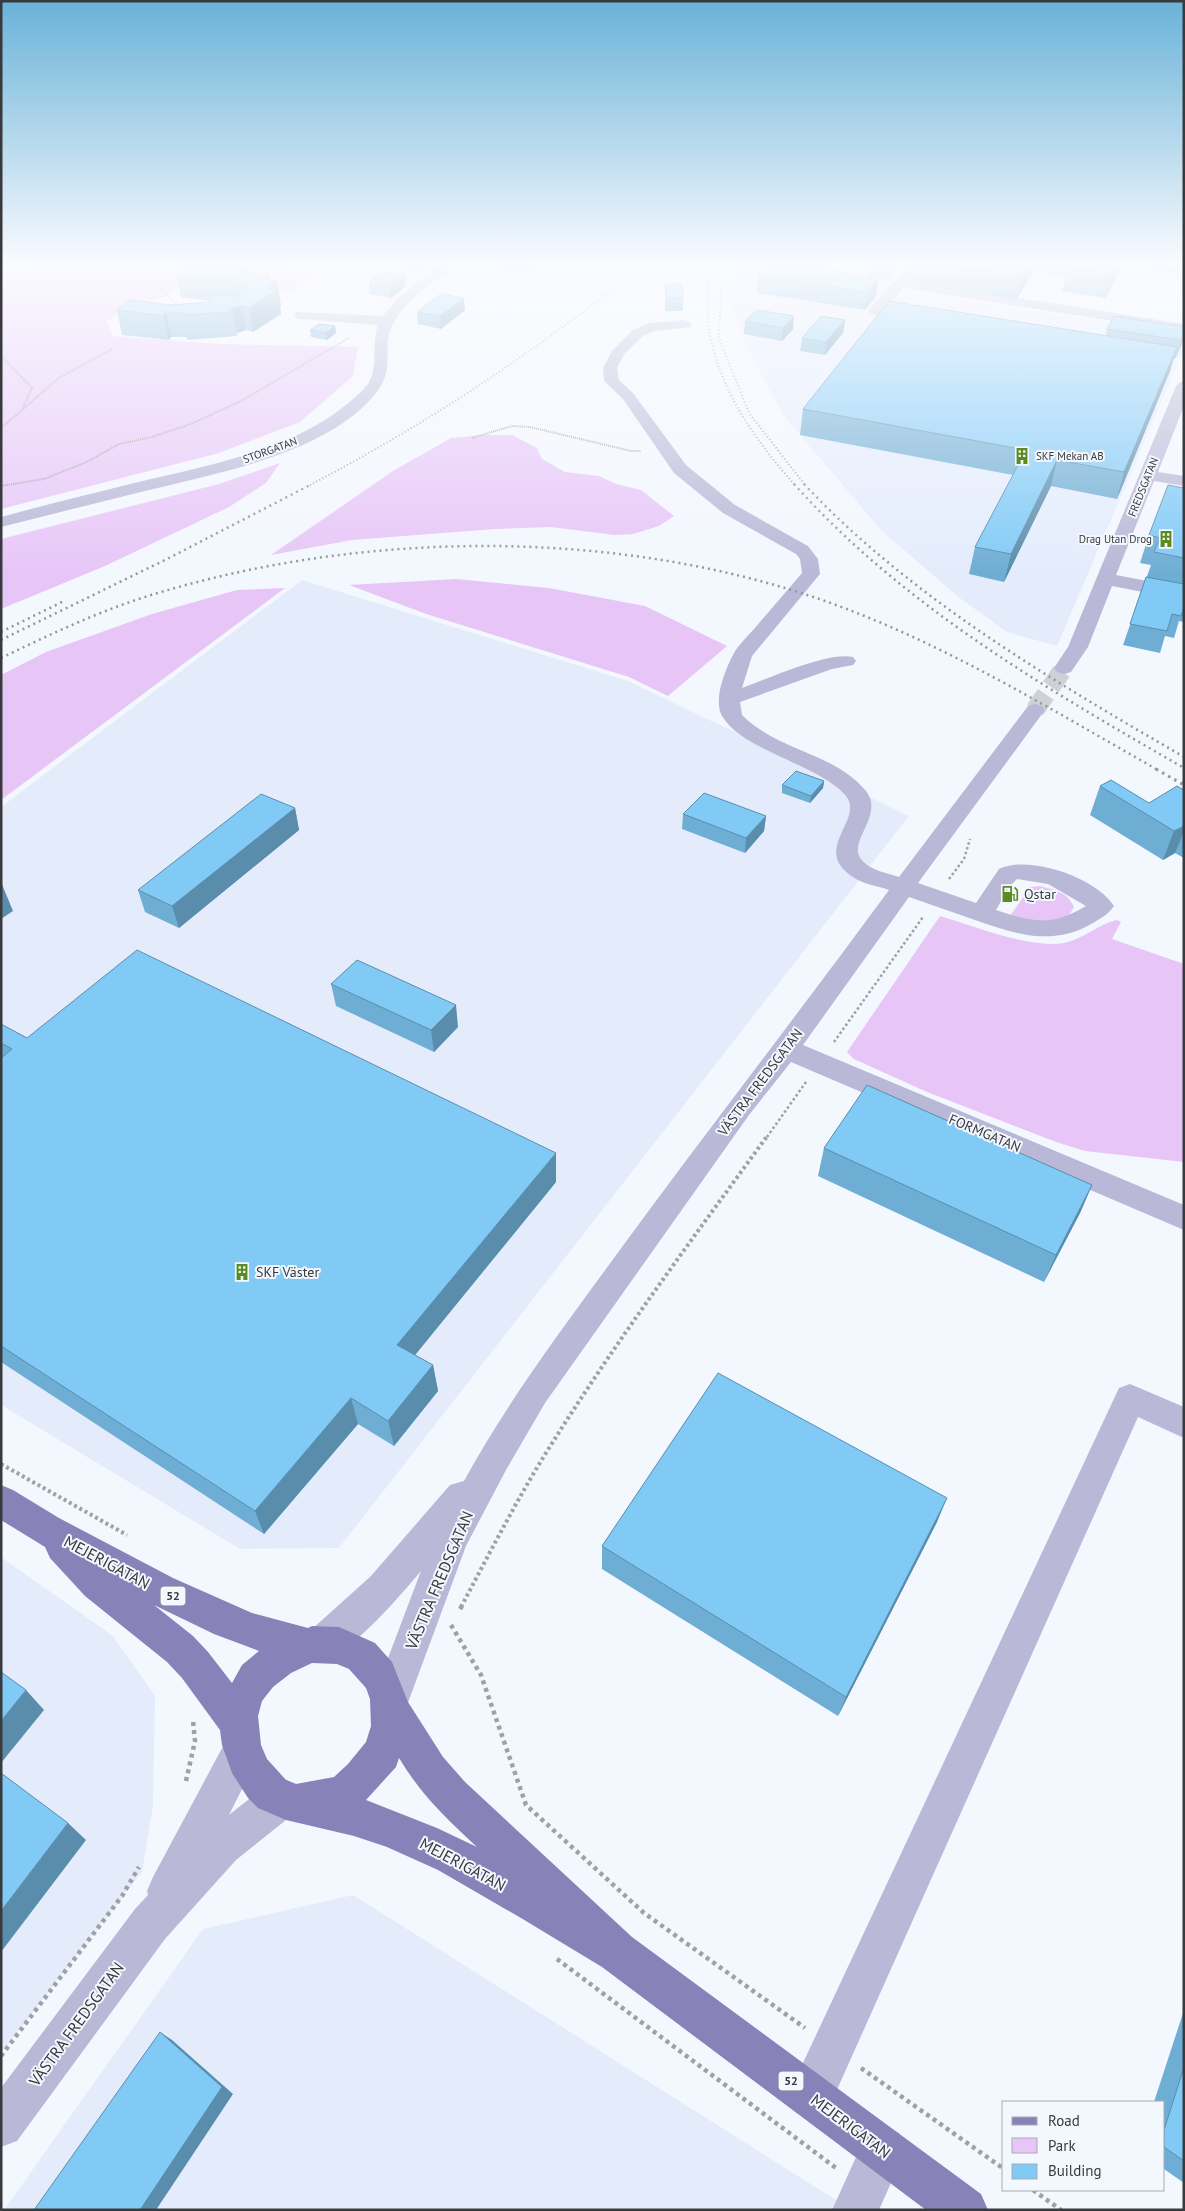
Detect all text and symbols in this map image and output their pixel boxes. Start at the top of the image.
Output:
street label: STORGATAN [241,434,299,466]
building icon: SKF Mekan AB [1012,446,1032,466]
place label: SKF Mekan AB [1036,449,1104,463]
street label: FREDSGATAN [1125,455,1161,519]
building icon: Drag Utan Drog [1156,529,1176,549]
place label: Drag Utan Drog [1079,532,1152,546]
fuel station icon: Qstar [1000,884,1020,904]
place label: Qstar [1024,885,1056,903]
street label: VÄSTRA FREDSGATAN [713,1025,806,1140]
street label: FORMGATAN [946,1110,1024,1156]
building icon: SKF Väster [232,1262,252,1282]
place label: SKF Väster [256,1263,319,1281]
street label: VÄSTRA FREDSGATAN [400,1508,477,1653]
street label: MEJERIGATAN [61,1531,153,1593]
road number: 52 [160,1586,186,1605]
street label: MEJERIGATAN [417,1833,509,1895]
street label: VÄSTRA FREDSGATAN [24,1958,128,2091]
road number: 52 [778,2072,804,2090]
street label: MEJERIGATAN [807,2090,895,2162]
legend [1002,2101,1165,2191]
text: Road [1048,2111,1080,2130]
text: Park [1048,2136,1076,2155]
text: Building [1048,2161,1102,2180]

